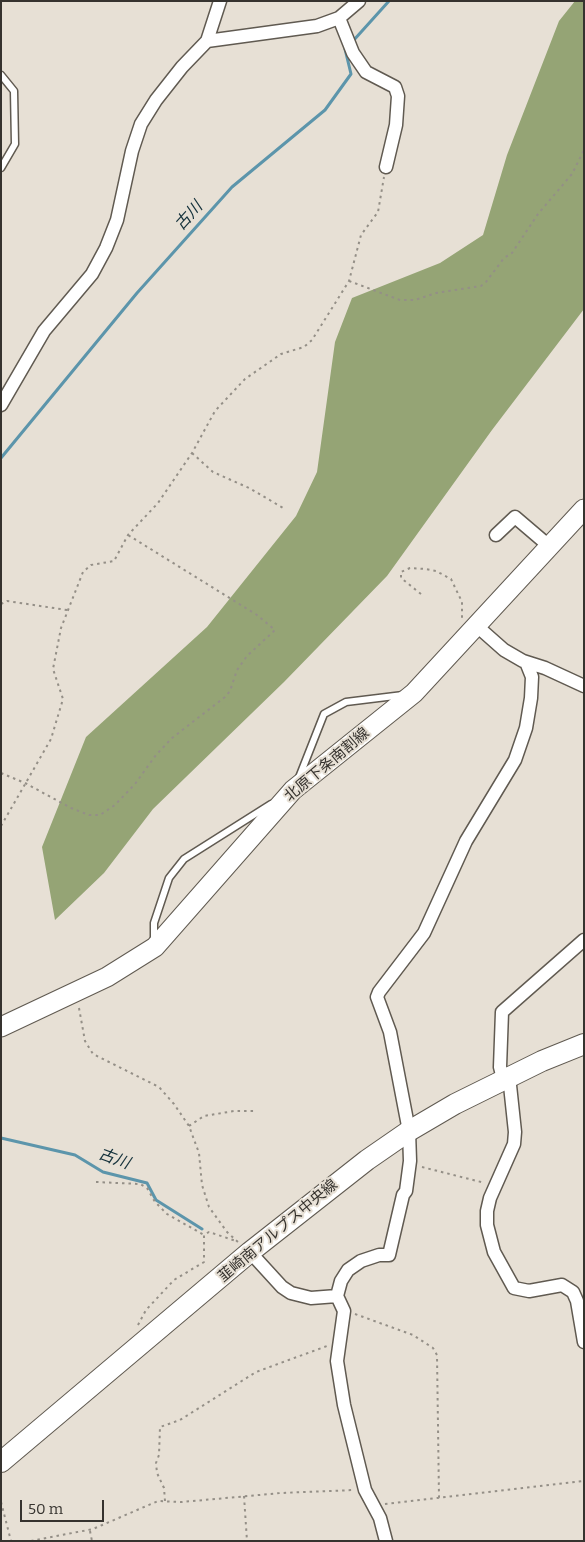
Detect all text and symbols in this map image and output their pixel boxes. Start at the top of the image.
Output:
water label: 古川 [171,198,207,234]
street label: 北原下条南割線 [281,724,373,806]
water label: 古川 [96,1145,132,1173]
street label: 韮崎南アルプス中央線 [215,1176,341,1286]
scale bar [22,1490,106,1522]
text: 50 m [28,1500,63,1518]

